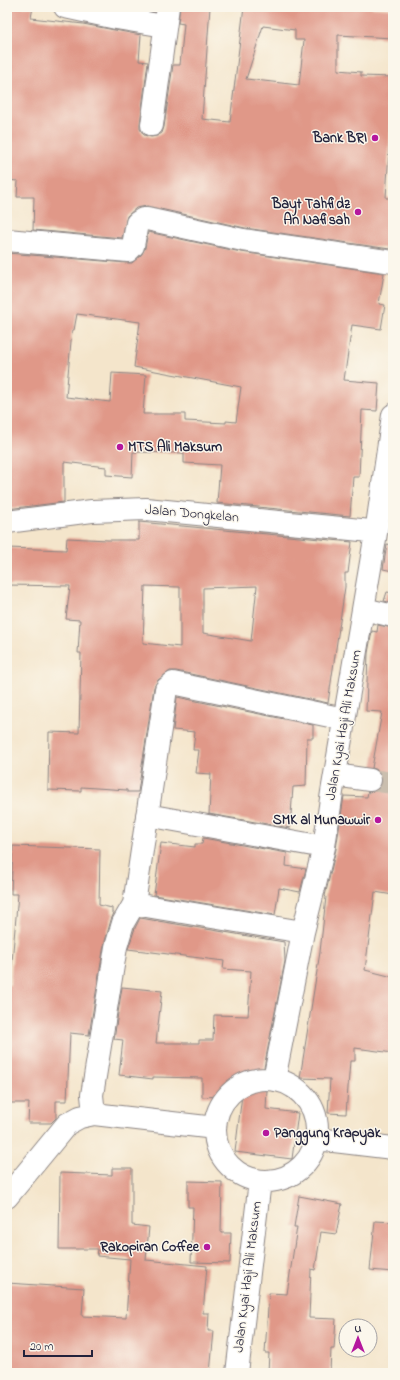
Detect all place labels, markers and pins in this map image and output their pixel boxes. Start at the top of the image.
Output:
place label: Bank BRI [312,128,367,149]
marker: Bank BRI [370,133,380,143]
place label: Bayt Tahfidz An Nafisah [271,194,351,231]
marker: Bayt Tahfidz An Nafisah [353,207,363,217]
place label: MTS Ali Maksum [128,437,222,458]
marker: MTS Ali Maksum [115,442,125,452]
place label: SMK al Munawwir [273,810,371,831]
marker: SMK al Munawwir [373,815,383,825]
place label: Panggung Krapyak [274,1123,382,1146]
marker: Panggung Krapyak [261,1128,271,1138]
place label: Rakopiran Coffee [99,1237,200,1258]
marker: Rakopiran Coffee [202,1242,212,1252]

